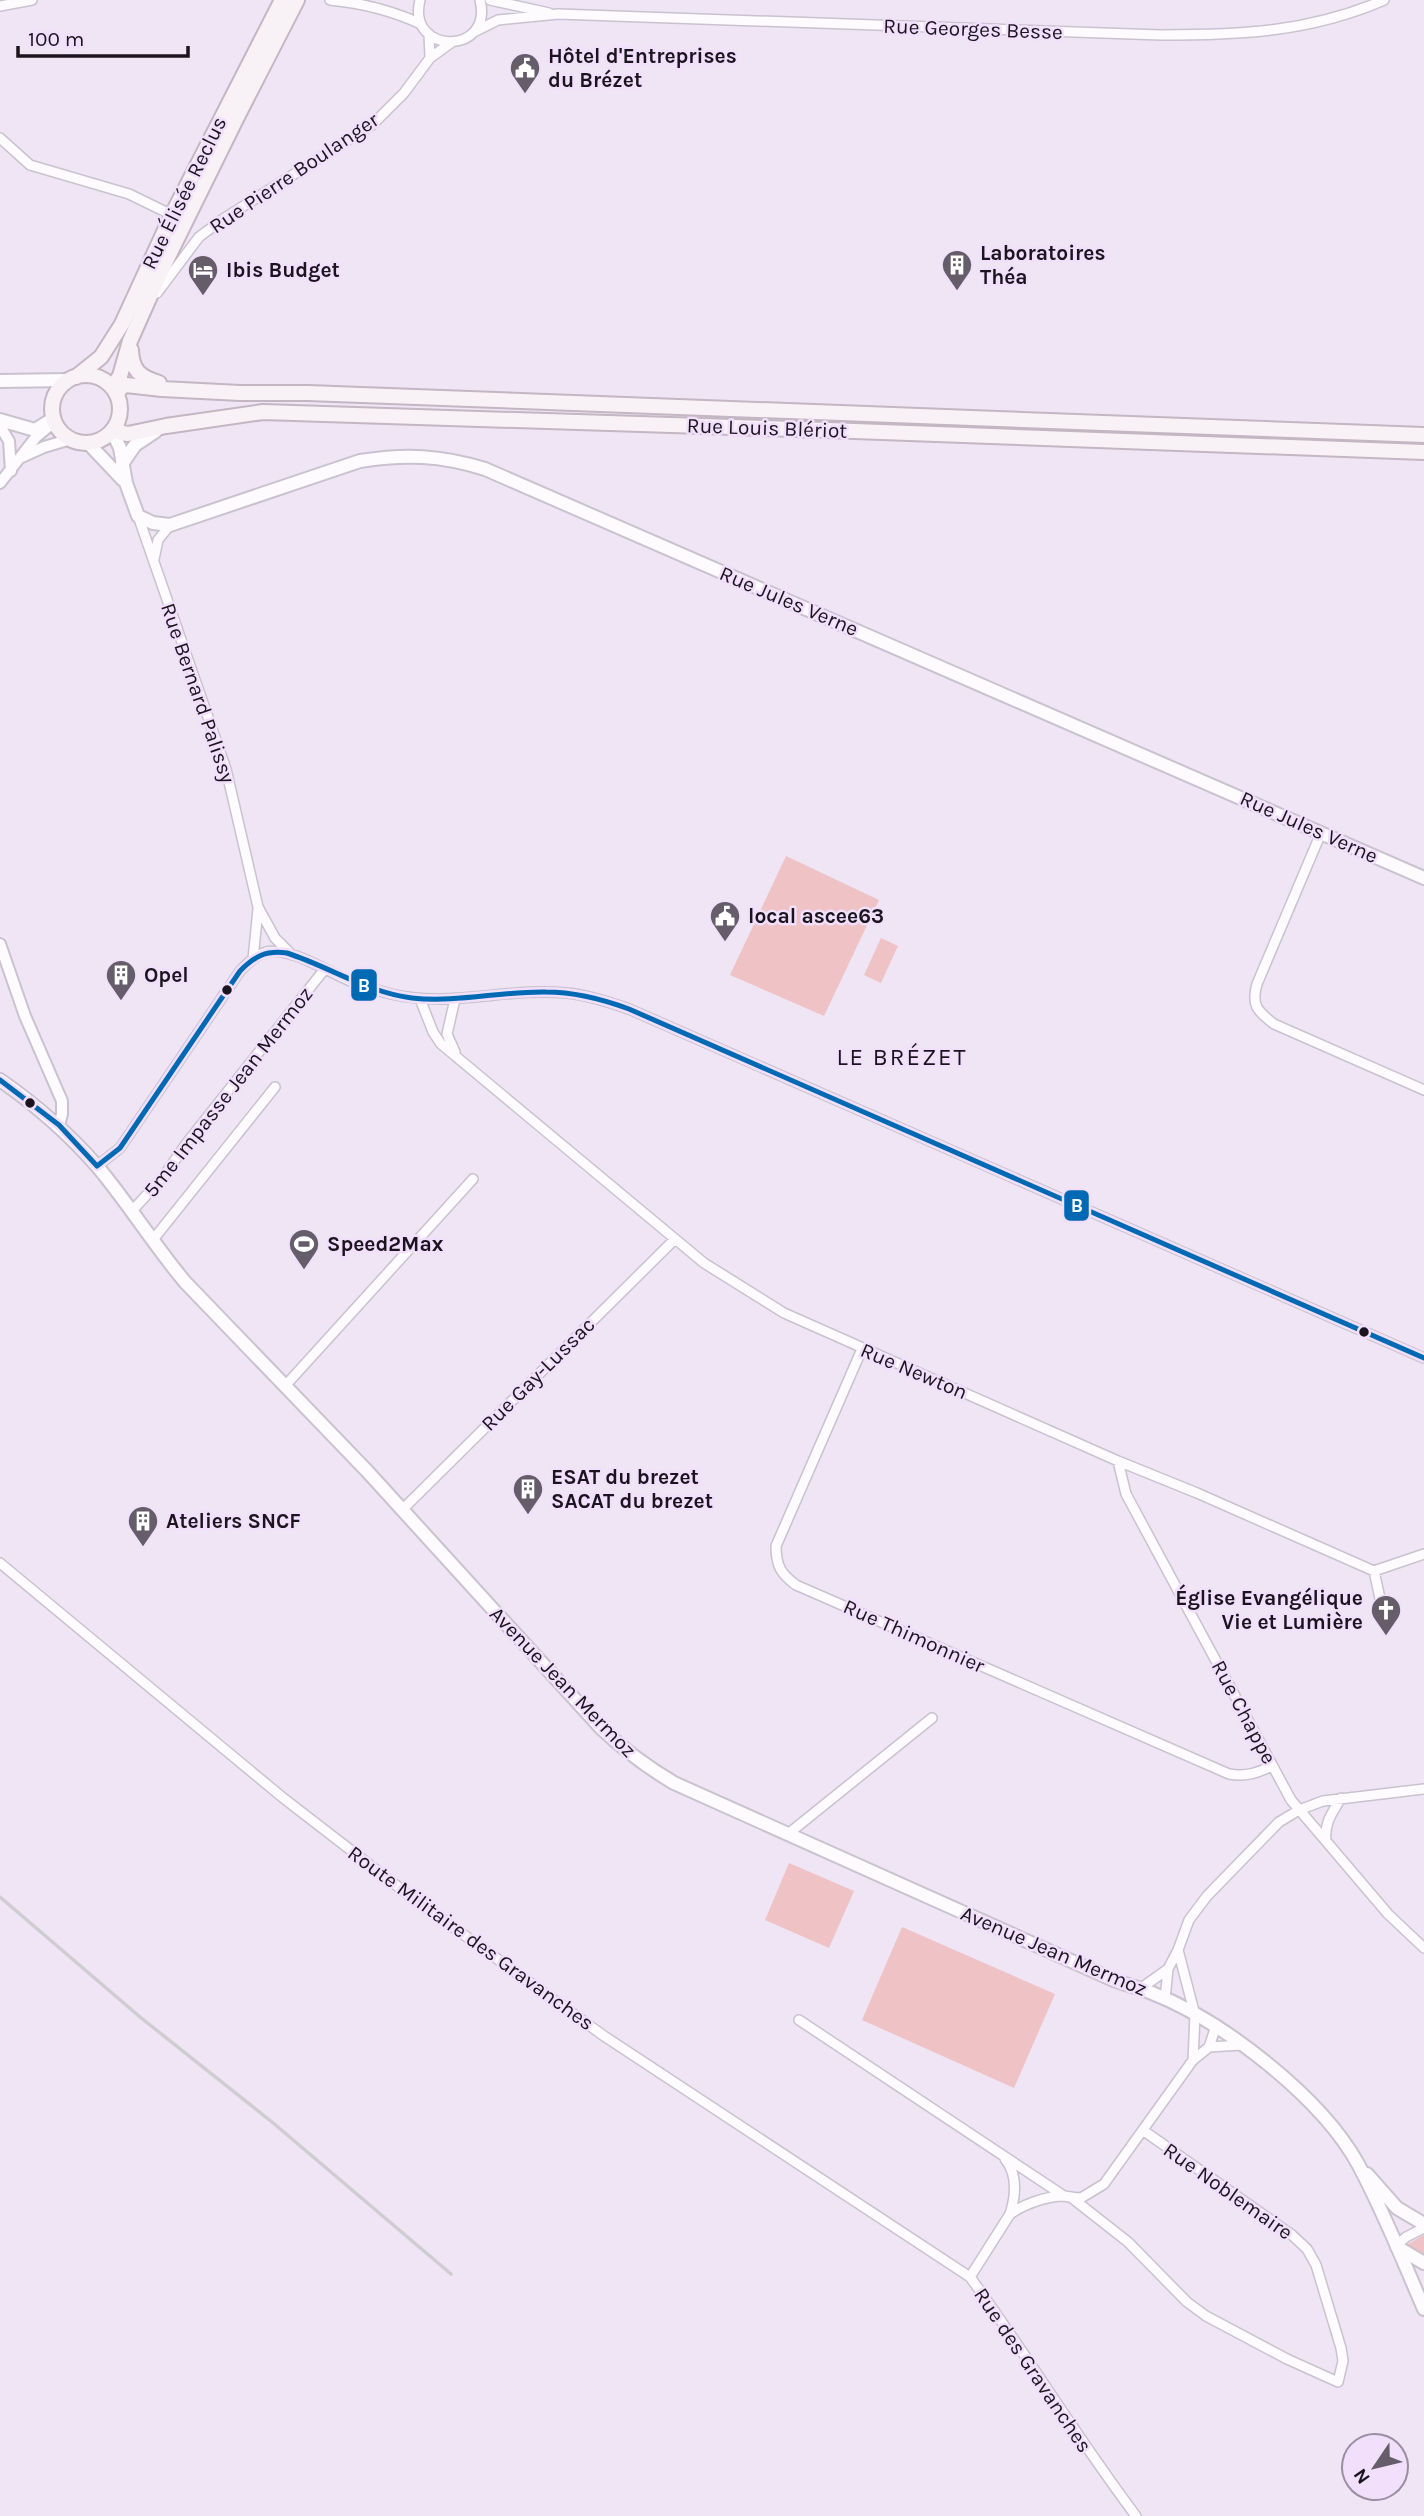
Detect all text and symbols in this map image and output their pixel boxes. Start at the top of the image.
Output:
scale bar [18,14,187,58]
street label: Rue Georges Besse [883,14,1063,44]
text: 100 m [28,27,85,51]
place label: Hôtel d'Entreprises du Brézet [548,44,737,92]
public building icon: Hôtel d'Entreprises du Brézet [508,51,542,95]
street label: Rue Pierre Boulanger [205,107,383,238]
street label: Rue Élisée Reclus [137,113,231,273]
place label: Laboratoires Théa [980,241,1105,289]
building icon: Laboratoires Théa [940,248,974,292]
hotel icon: Ibis Budget [186,253,220,297]
place label: Ibis Budget [226,258,340,282]
street label: Rue Louis Blériot [686,413,848,443]
street label: Rue Jules Verne [716,561,862,641]
street label: Rue Bernard Palissy [156,600,240,786]
street label: Rue Jules Verne [1236,786,1382,868]
public building icon: local ascee63 [708,899,742,943]
place label: local ascee63 [748,904,884,928]
building icon: Opel [104,958,138,1002]
place label: Opel [144,963,189,987]
line badge: B [350,968,378,1002]
text: B [358,975,370,997]
street label: 5me Impasse Jean Mermoz [138,982,318,1202]
unlabelled marker [220,983,234,997]
district label: LE BRÉZET [836,1042,968,1071]
unlabelled marker [23,1096,37,1110]
line badge: B [1063,1189,1090,1222]
text: B [1071,1195,1083,1217]
sports icon: Speed2Max [287,1227,321,1271]
place label: Speed2Max [327,1232,444,1256]
street label: Rue Gay-Lussac [476,1312,600,1436]
unlabelled marker [1357,1325,1371,1339]
street label: Rue Newton [857,1338,971,1404]
place label: ESAT du brezet SACAT du brezet [551,1465,713,1513]
building icon: ESAT du brezet SACAT du brezet [511,1472,545,1516]
building icon: Ateliers SNCF [126,1504,160,1548]
place label: Ateliers SNCF [166,1509,301,1533]
place label: Église Evangélique Vie et Lumière [1175,1584,1363,1634]
church icon: Église Evangélique Vie et Lumière [1369,1593,1403,1637]
street label: Rue Thimonnier [840,1594,989,1678]
street label: Avenue Jean Mermoz [485,1602,641,1762]
street label: Rue Chappe [1207,1656,1281,1768]
street label: Route Militaire des Gravanches [343,1841,599,2035]
street label: Avenue Jean Mermoz [957,1901,1151,2001]
street label: Rue Noblemaire [1159,2138,1297,2244]
street label: Rue des Gravanches [969,2283,1097,2457]
north arrow [1340,2432,1410,2502]
text: N [1349,2464,1375,2488]

